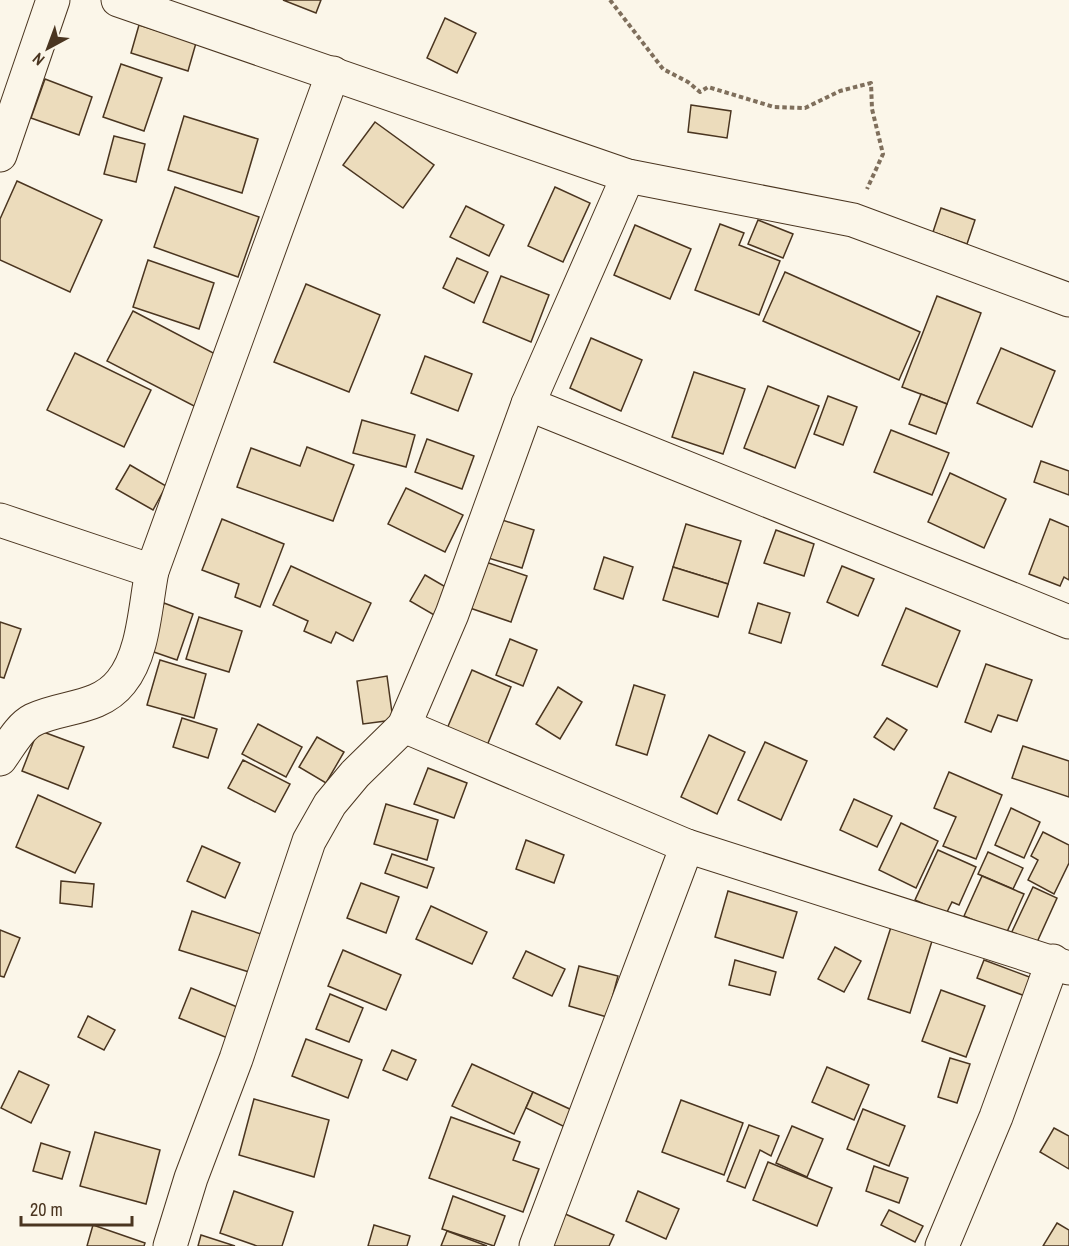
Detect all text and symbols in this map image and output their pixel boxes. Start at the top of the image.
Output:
north arrow [18,18,78,78]
text: N [27,48,49,71]
scale bar [21,1189,132,1227]
text: 20 m [30,1197,63,1222]

